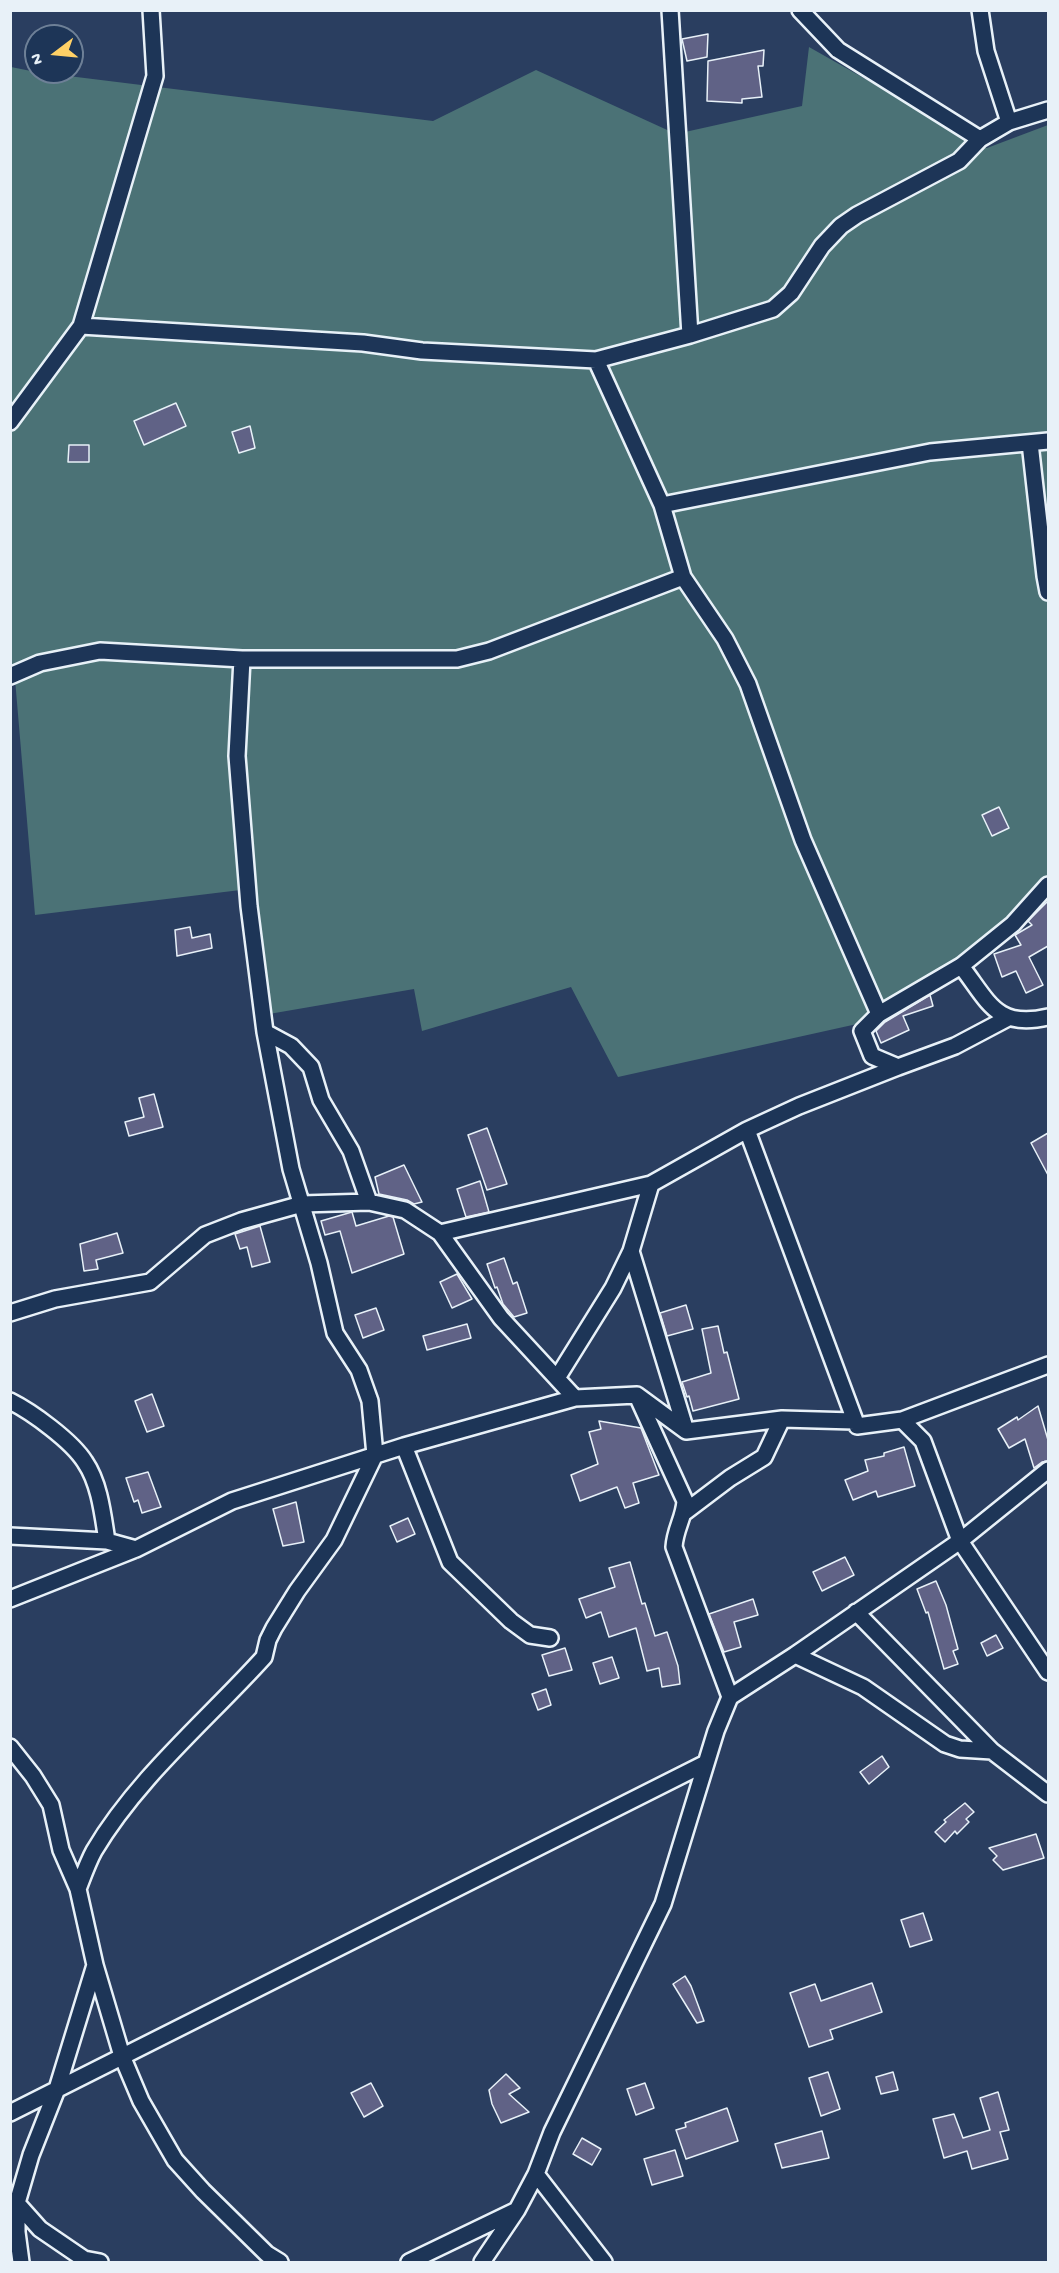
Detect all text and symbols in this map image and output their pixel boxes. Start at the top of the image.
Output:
north arrow [24,24,84,84]
text: N [28,51,49,66]

